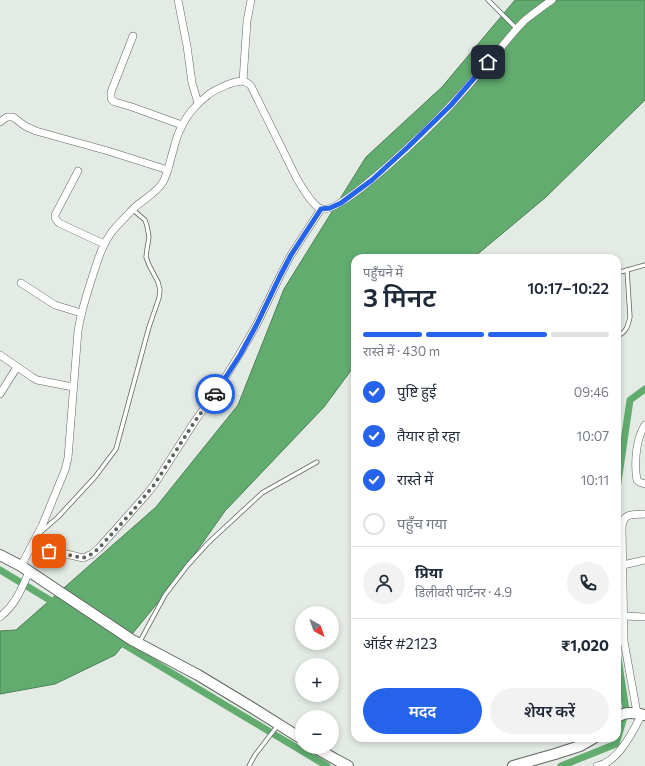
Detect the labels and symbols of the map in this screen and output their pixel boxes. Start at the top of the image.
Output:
pin [471,45,505,79]
courier [195,374,235,414]
pin [32,534,66,568]
north arrow [295,606,339,650]

